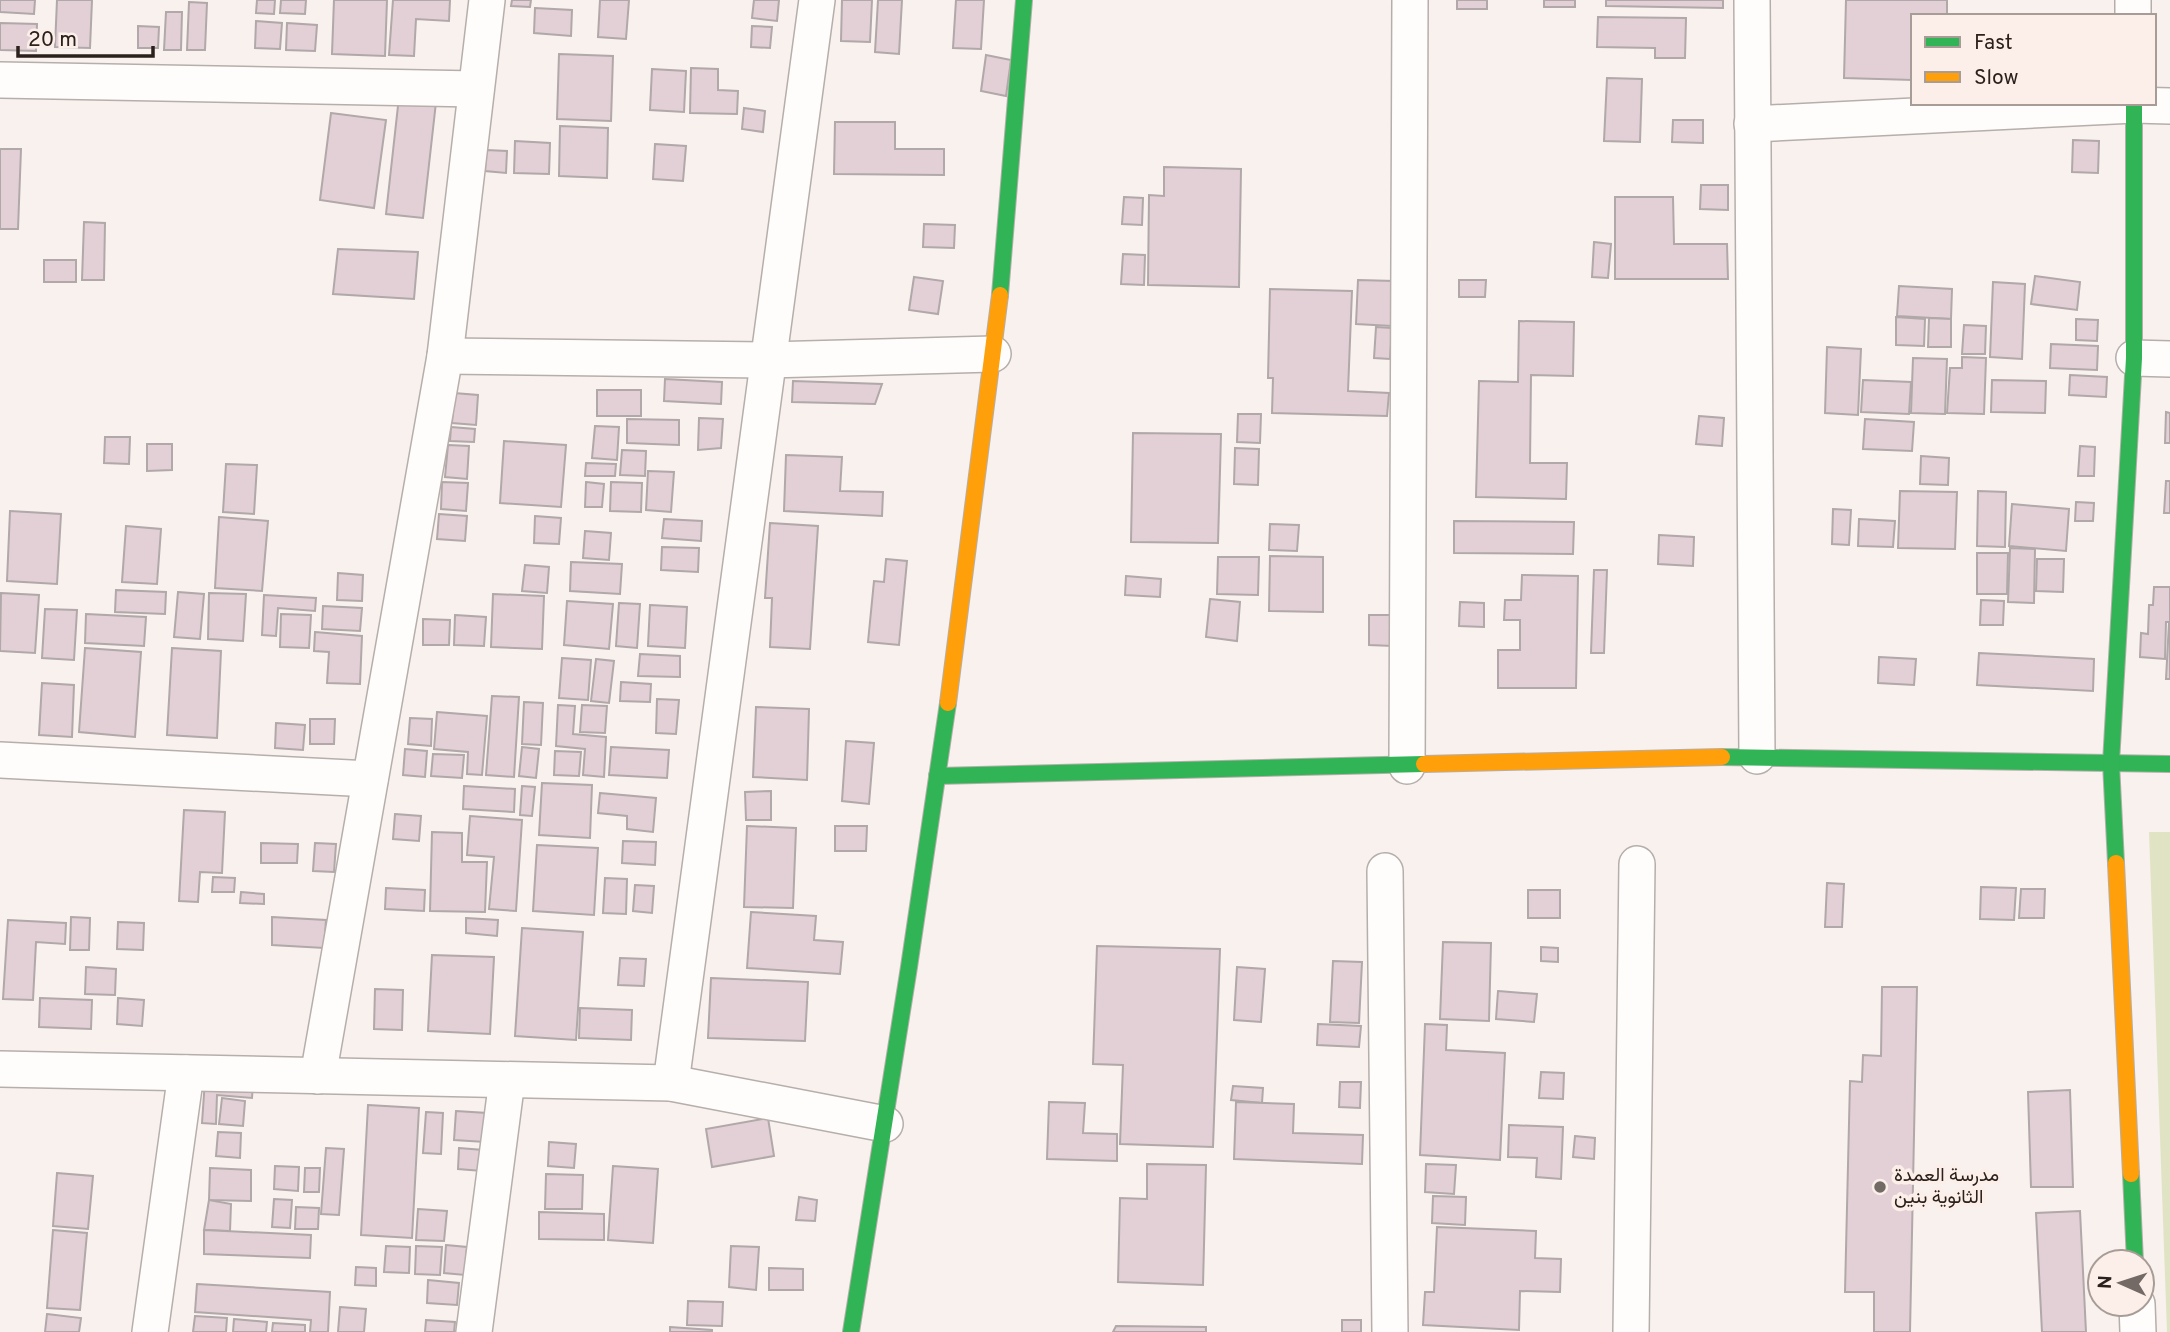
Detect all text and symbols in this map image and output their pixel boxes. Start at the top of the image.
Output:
scale bar [18,14,152,58]
legend [1911,14,2156,105]
text: 20 m [28,27,77,54]
text: Fast [1974,30,2013,57]
text: Slow [1974,65,2019,92]
place label: مدرسة العمدة الثانوية بنين [1894,1164,1999,1210]
marker: مدرسة العمدة الثانوية بنين [1872,1179,1888,1195]
north arrow [2086,1248,2156,1318]
text: N [2094,1275,2118,1290]

